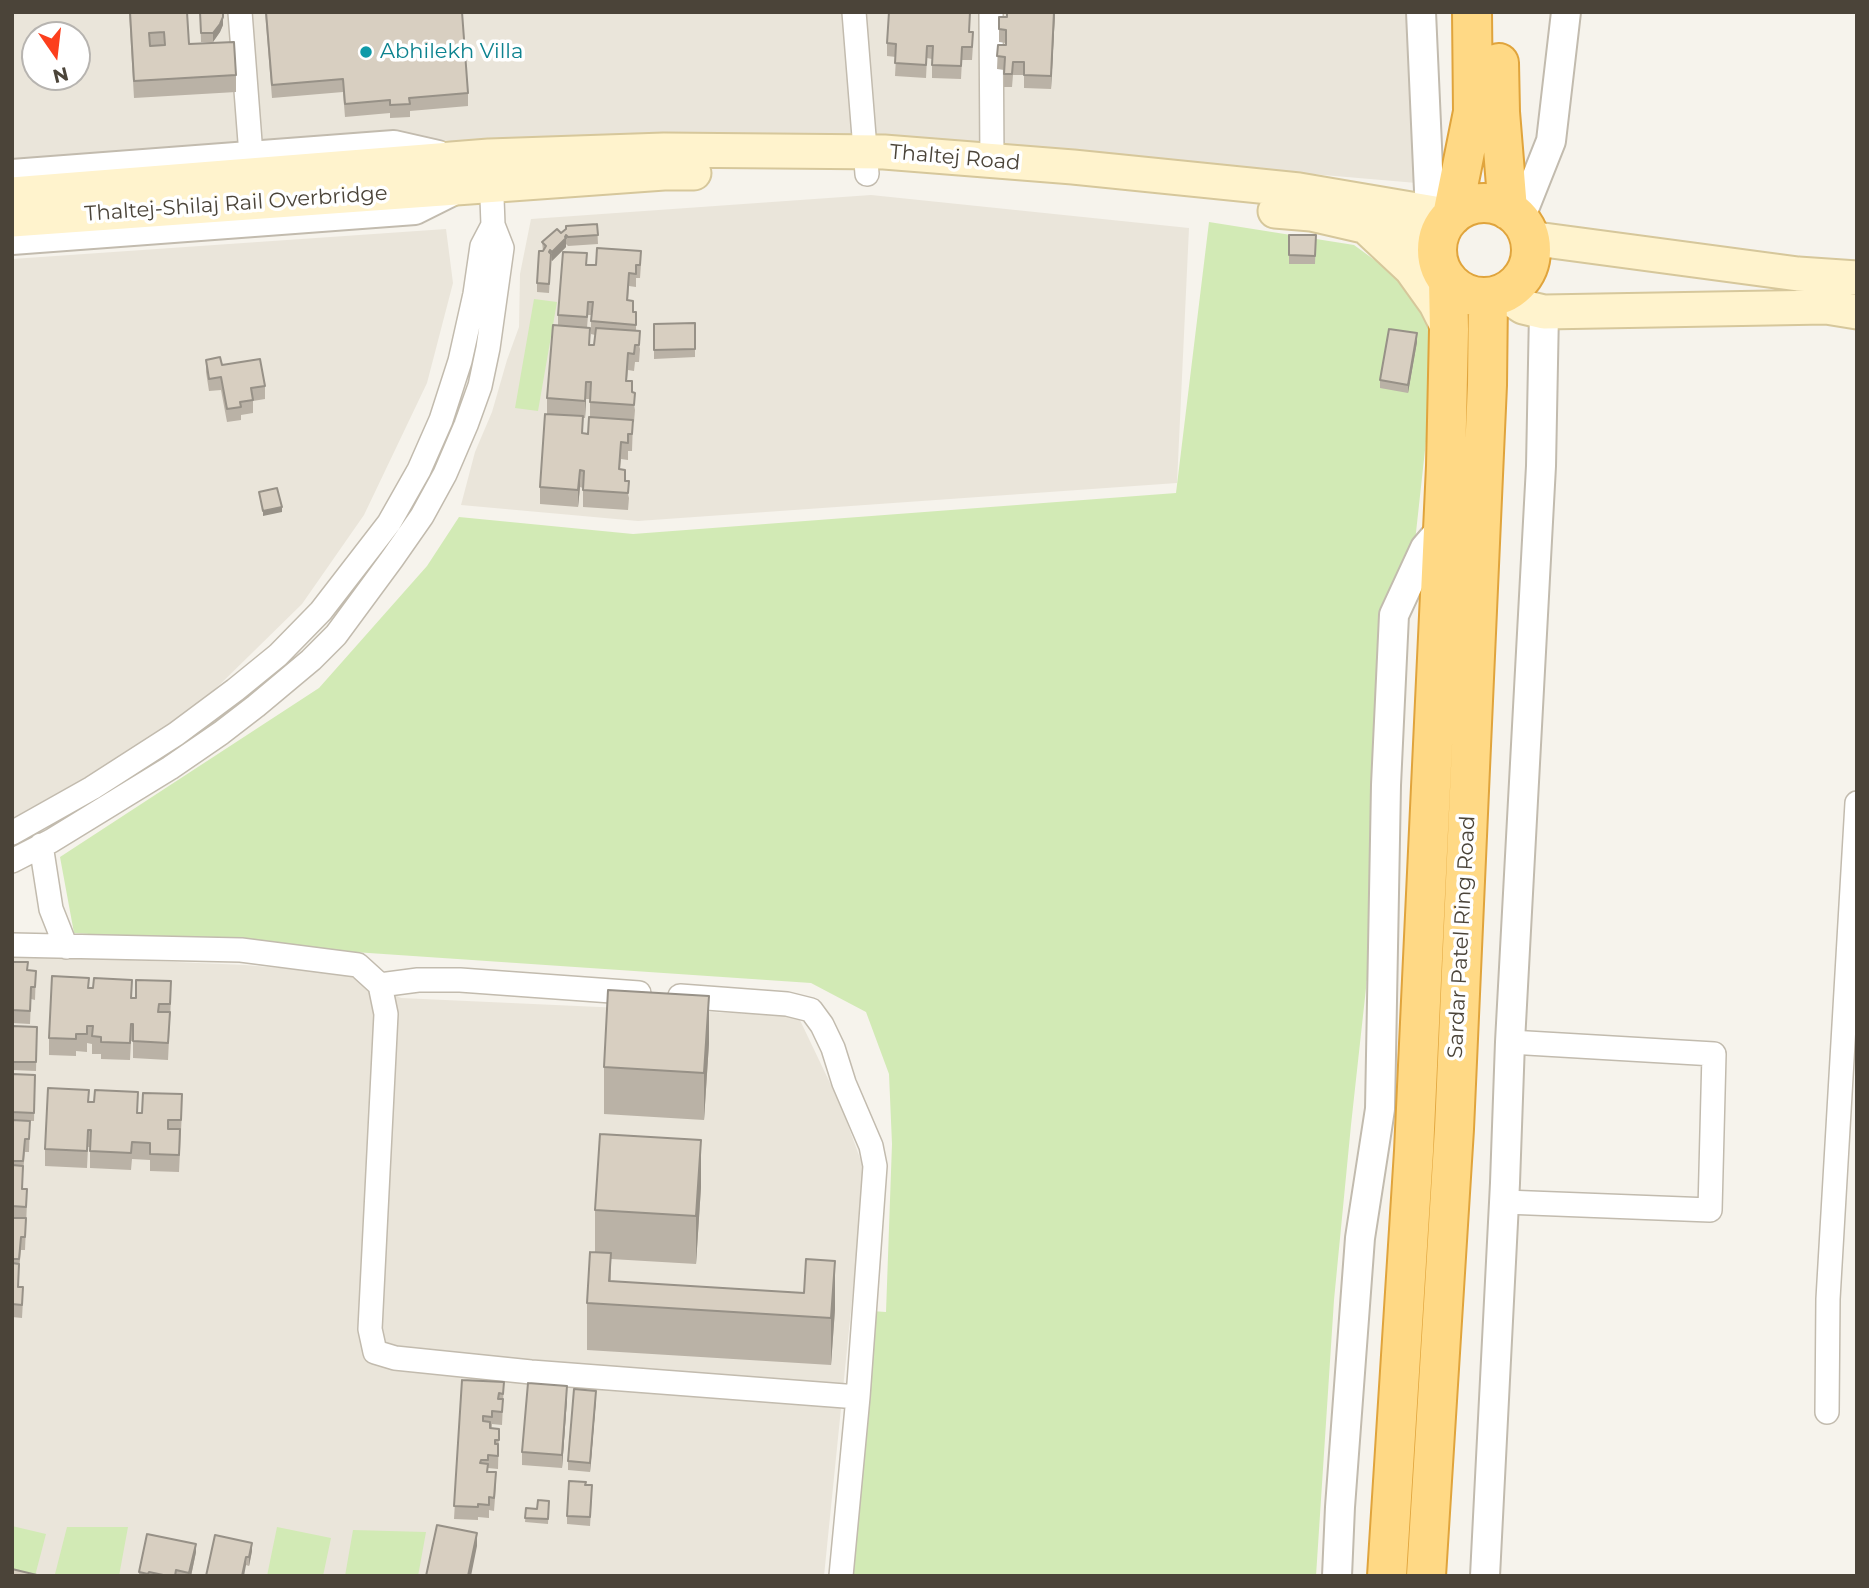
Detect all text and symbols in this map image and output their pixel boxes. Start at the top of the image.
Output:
north arrow [21,21,91,91]
place label: Abhilekh Villa [380,39,523,65]
marker: Abhilekh Villa [358,44,374,60]
text: N [50,62,71,88]
street label: Thaltej Road [889,140,1021,176]
street label: Thaltej-Shilaj Rail Overbridge [84,181,388,227]
street label: Sardar Patel Ring Road [1443,815,1481,1059]

